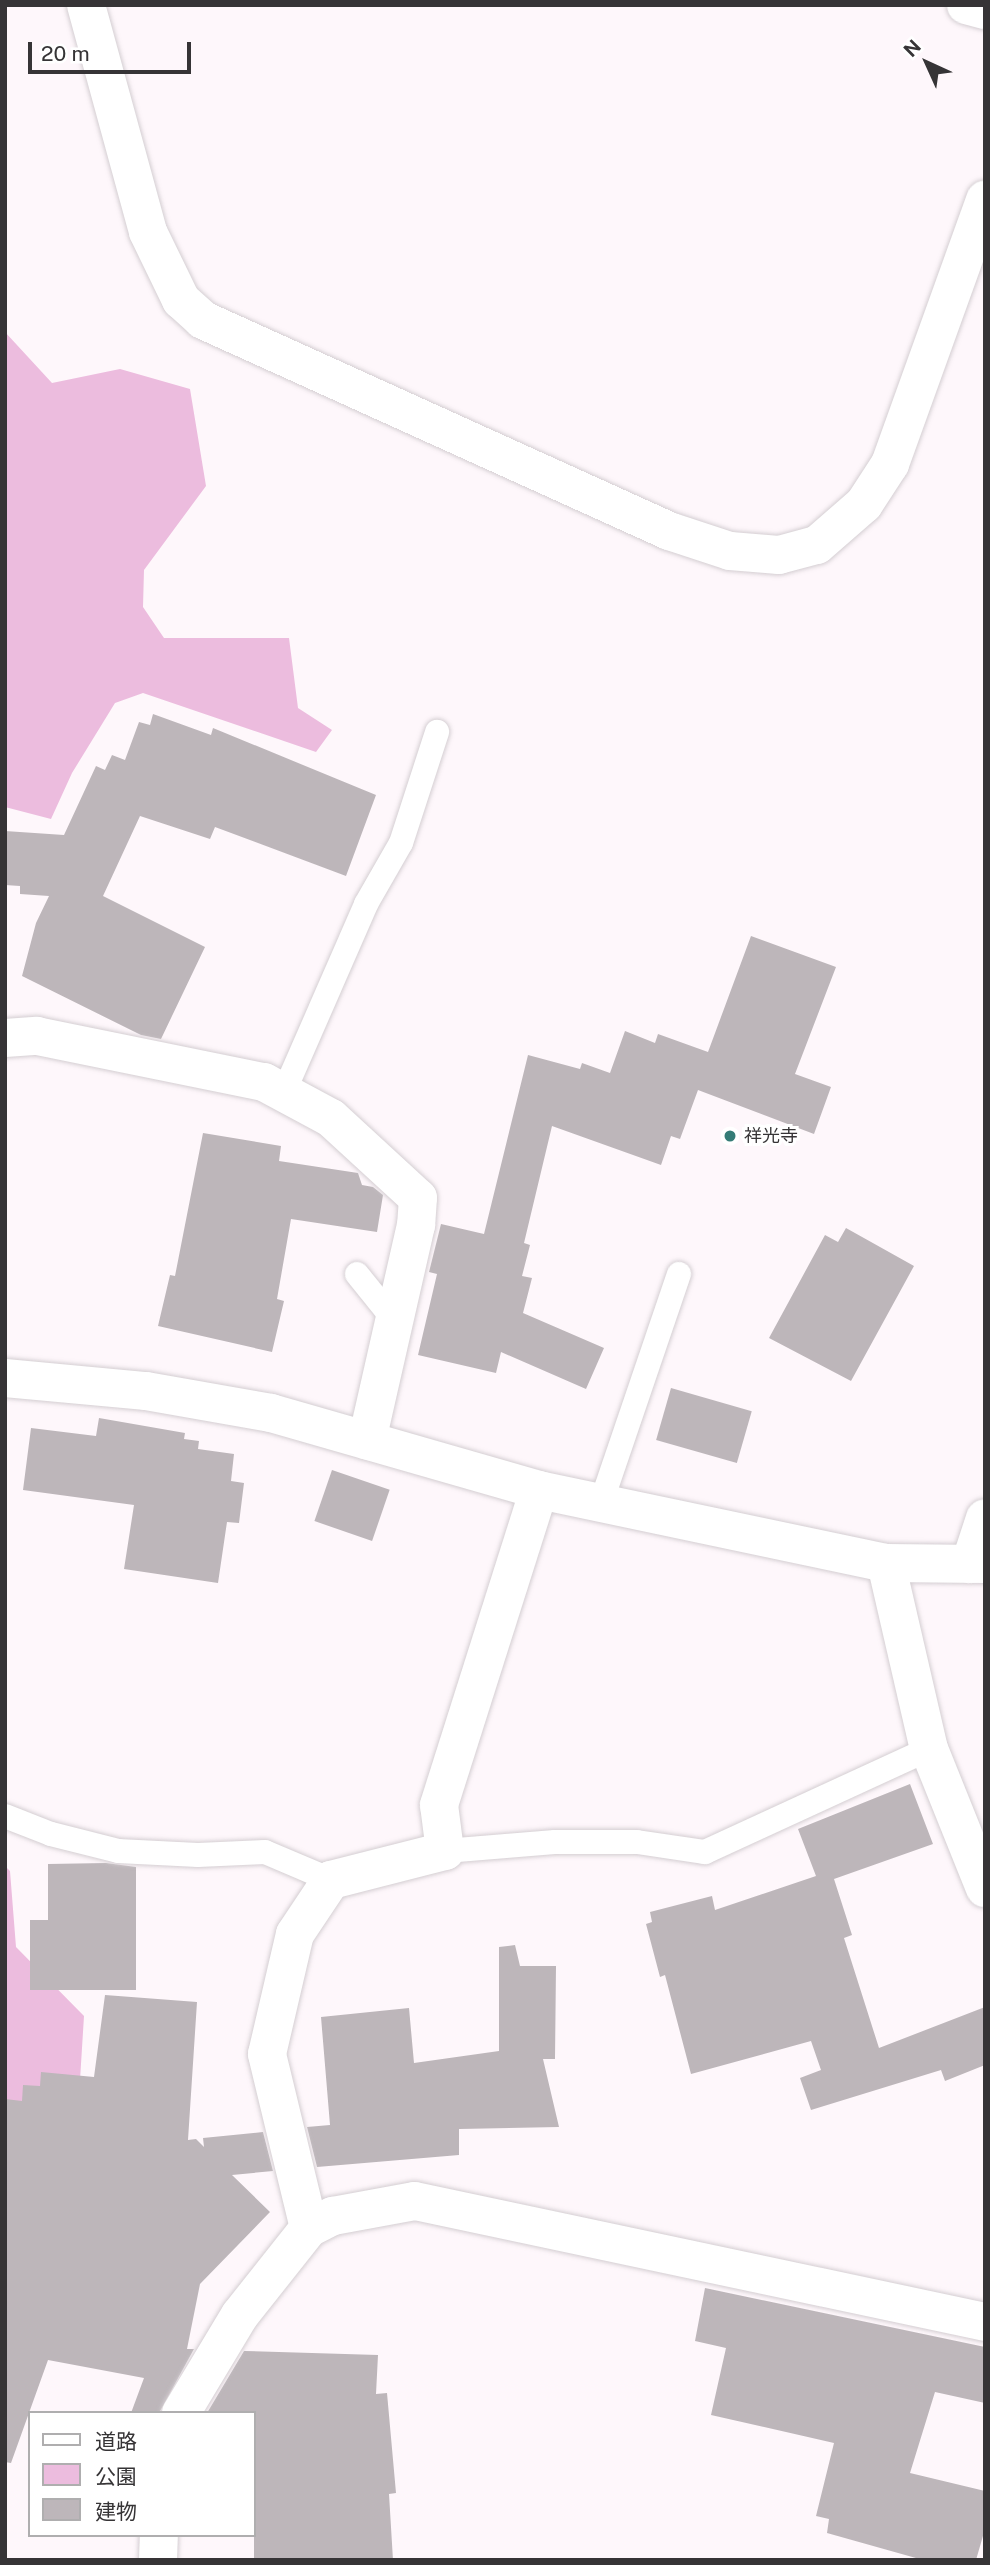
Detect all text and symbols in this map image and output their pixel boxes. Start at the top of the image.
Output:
scale bar [32,28,194,72]
north arrow [892,28,962,98]
text: N [899,35,925,61]
text: 20 m [41,41,90,66]
place label: 祥光寺 [744,1125,798,1147]
marker: 祥光寺 [722,1128,738,1144]
legend [28,2411,256,2537]
text: 道路 [95,2429,137,2454]
text: 公園 [95,2464,137,2489]
text: 建物 [95,2499,137,2524]

